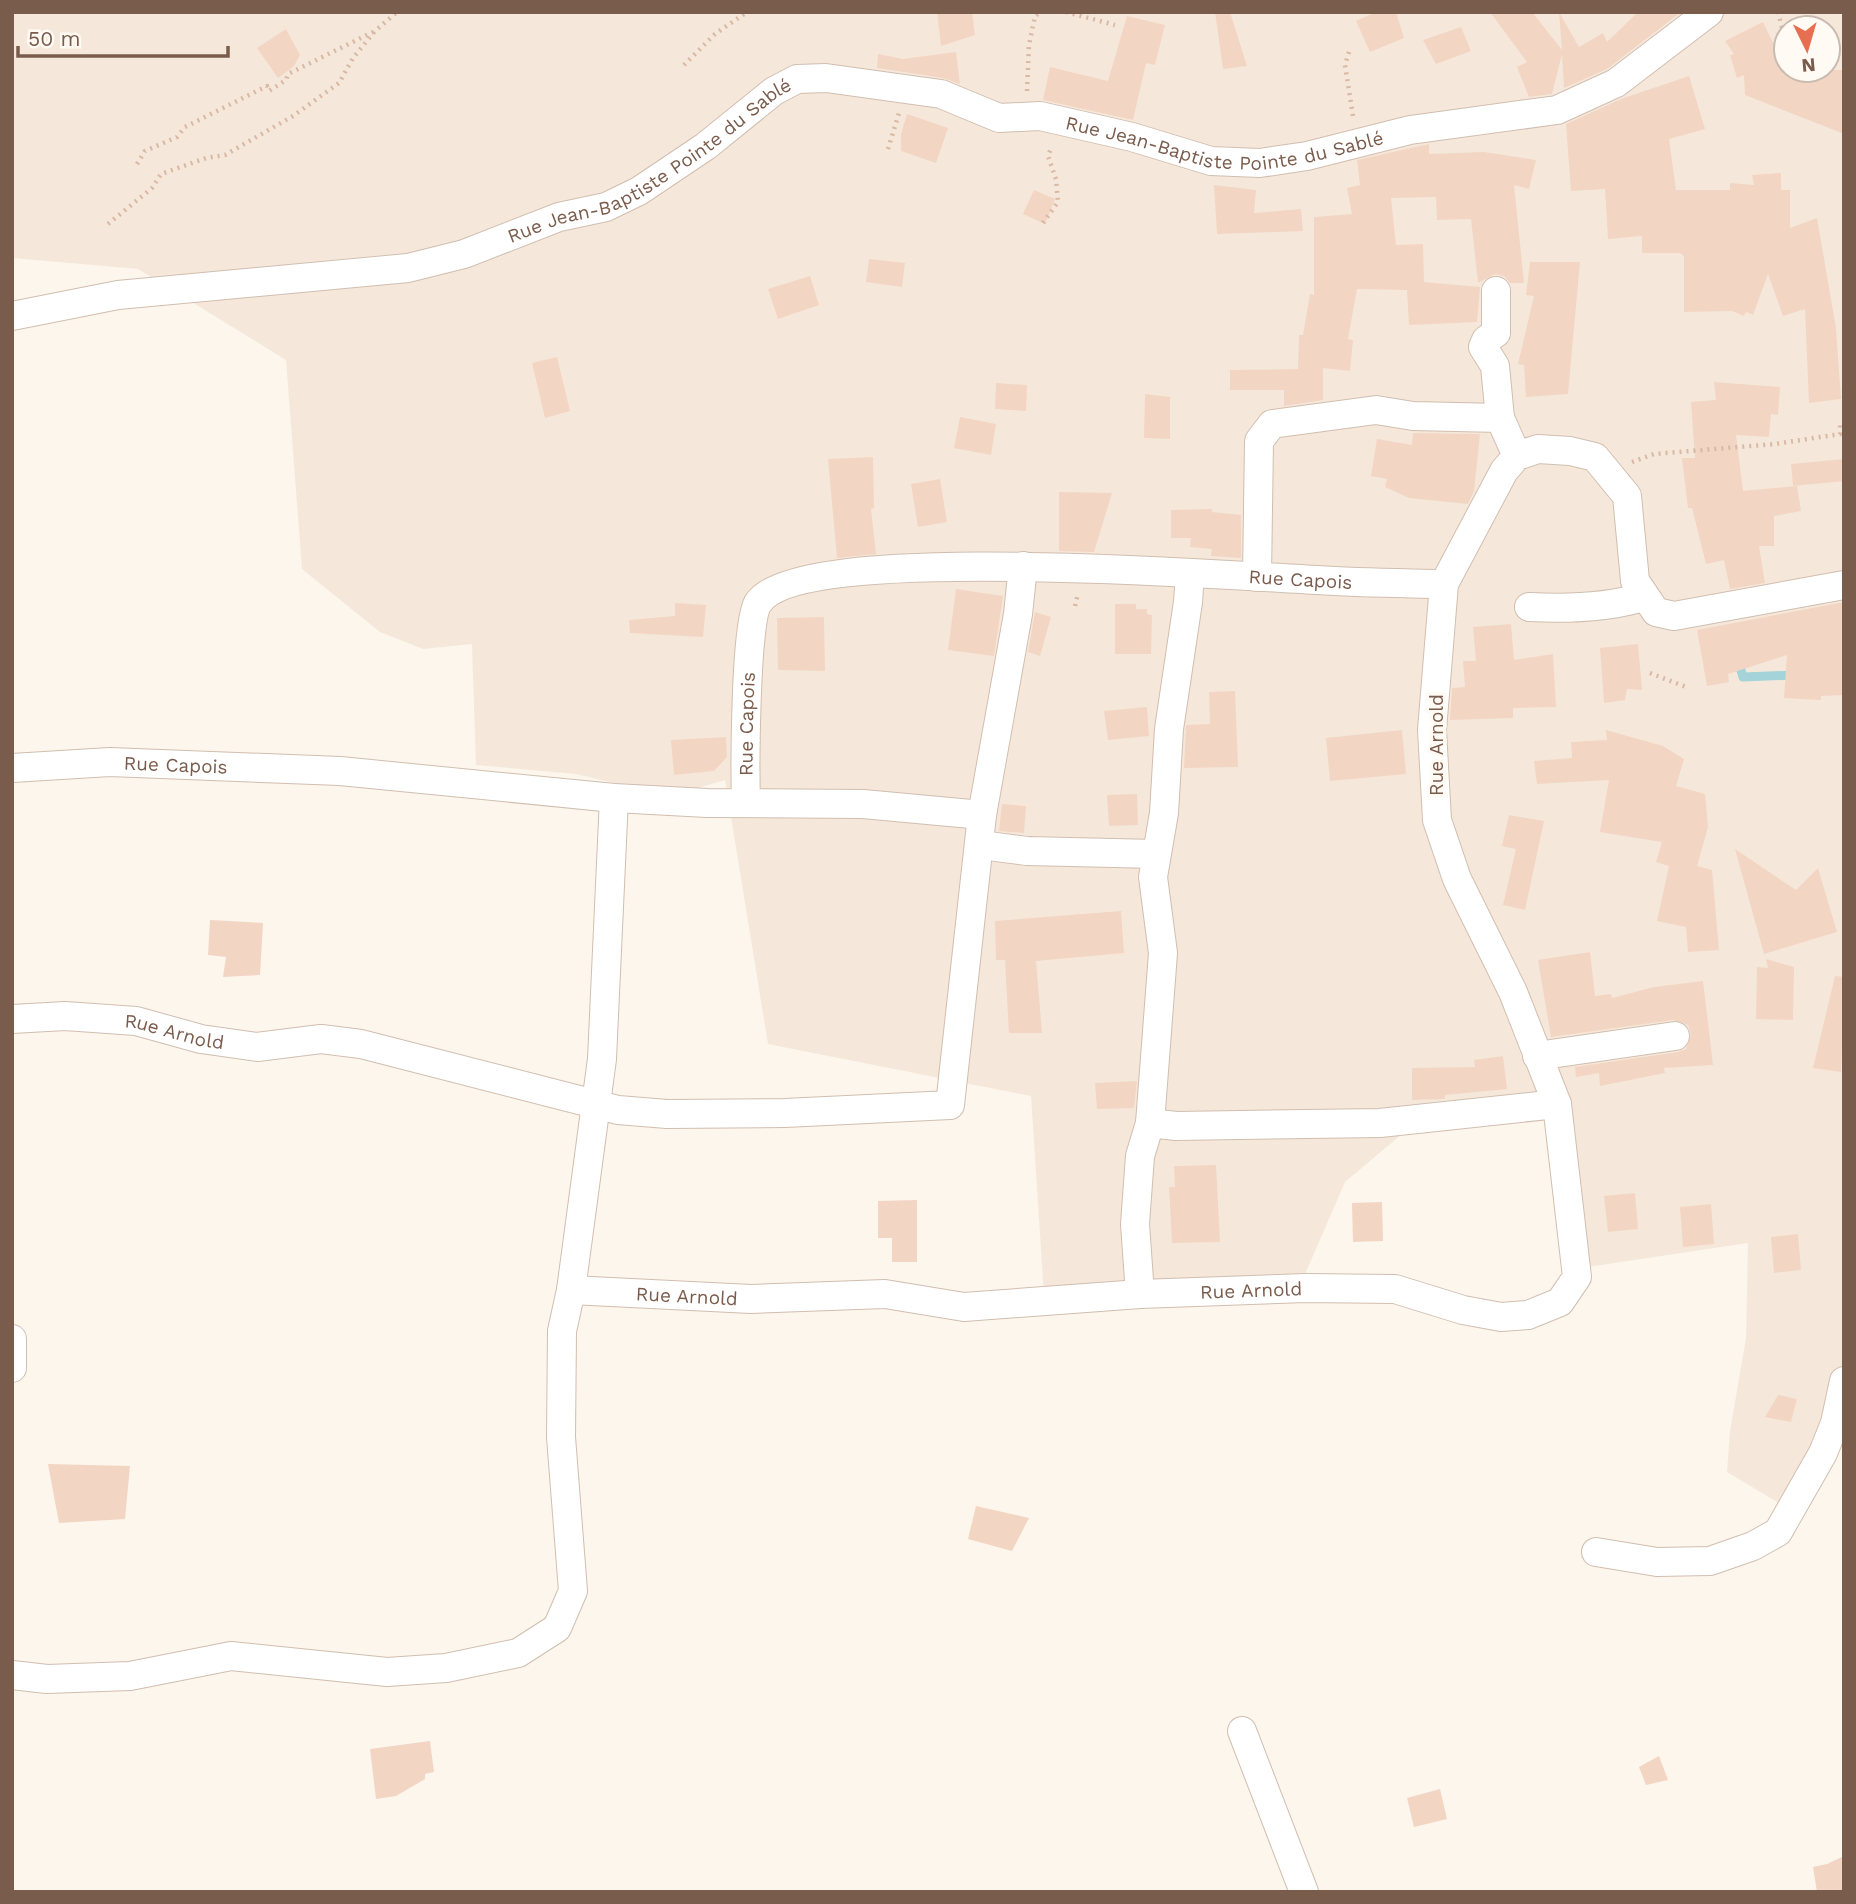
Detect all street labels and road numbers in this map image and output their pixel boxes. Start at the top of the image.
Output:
street label: Rue Jean-Baptiste Pointe du Sablé [504,73,795,247]
street label: Rue Jean-Baptiste Pointe du Sablé [1064,111,1386,175]
street label: Rue Capois [1248,564,1353,593]
street label: Rue Capois [734,671,759,776]
street label: Rue Arnold [1425,694,1448,796]
street label: Rue Capois [123,751,228,778]
street label: Rue Arnold [124,1009,226,1054]
street label: Rue Arnold [1200,1277,1303,1303]
street label: Rue Arnold [635,1282,738,1310]

